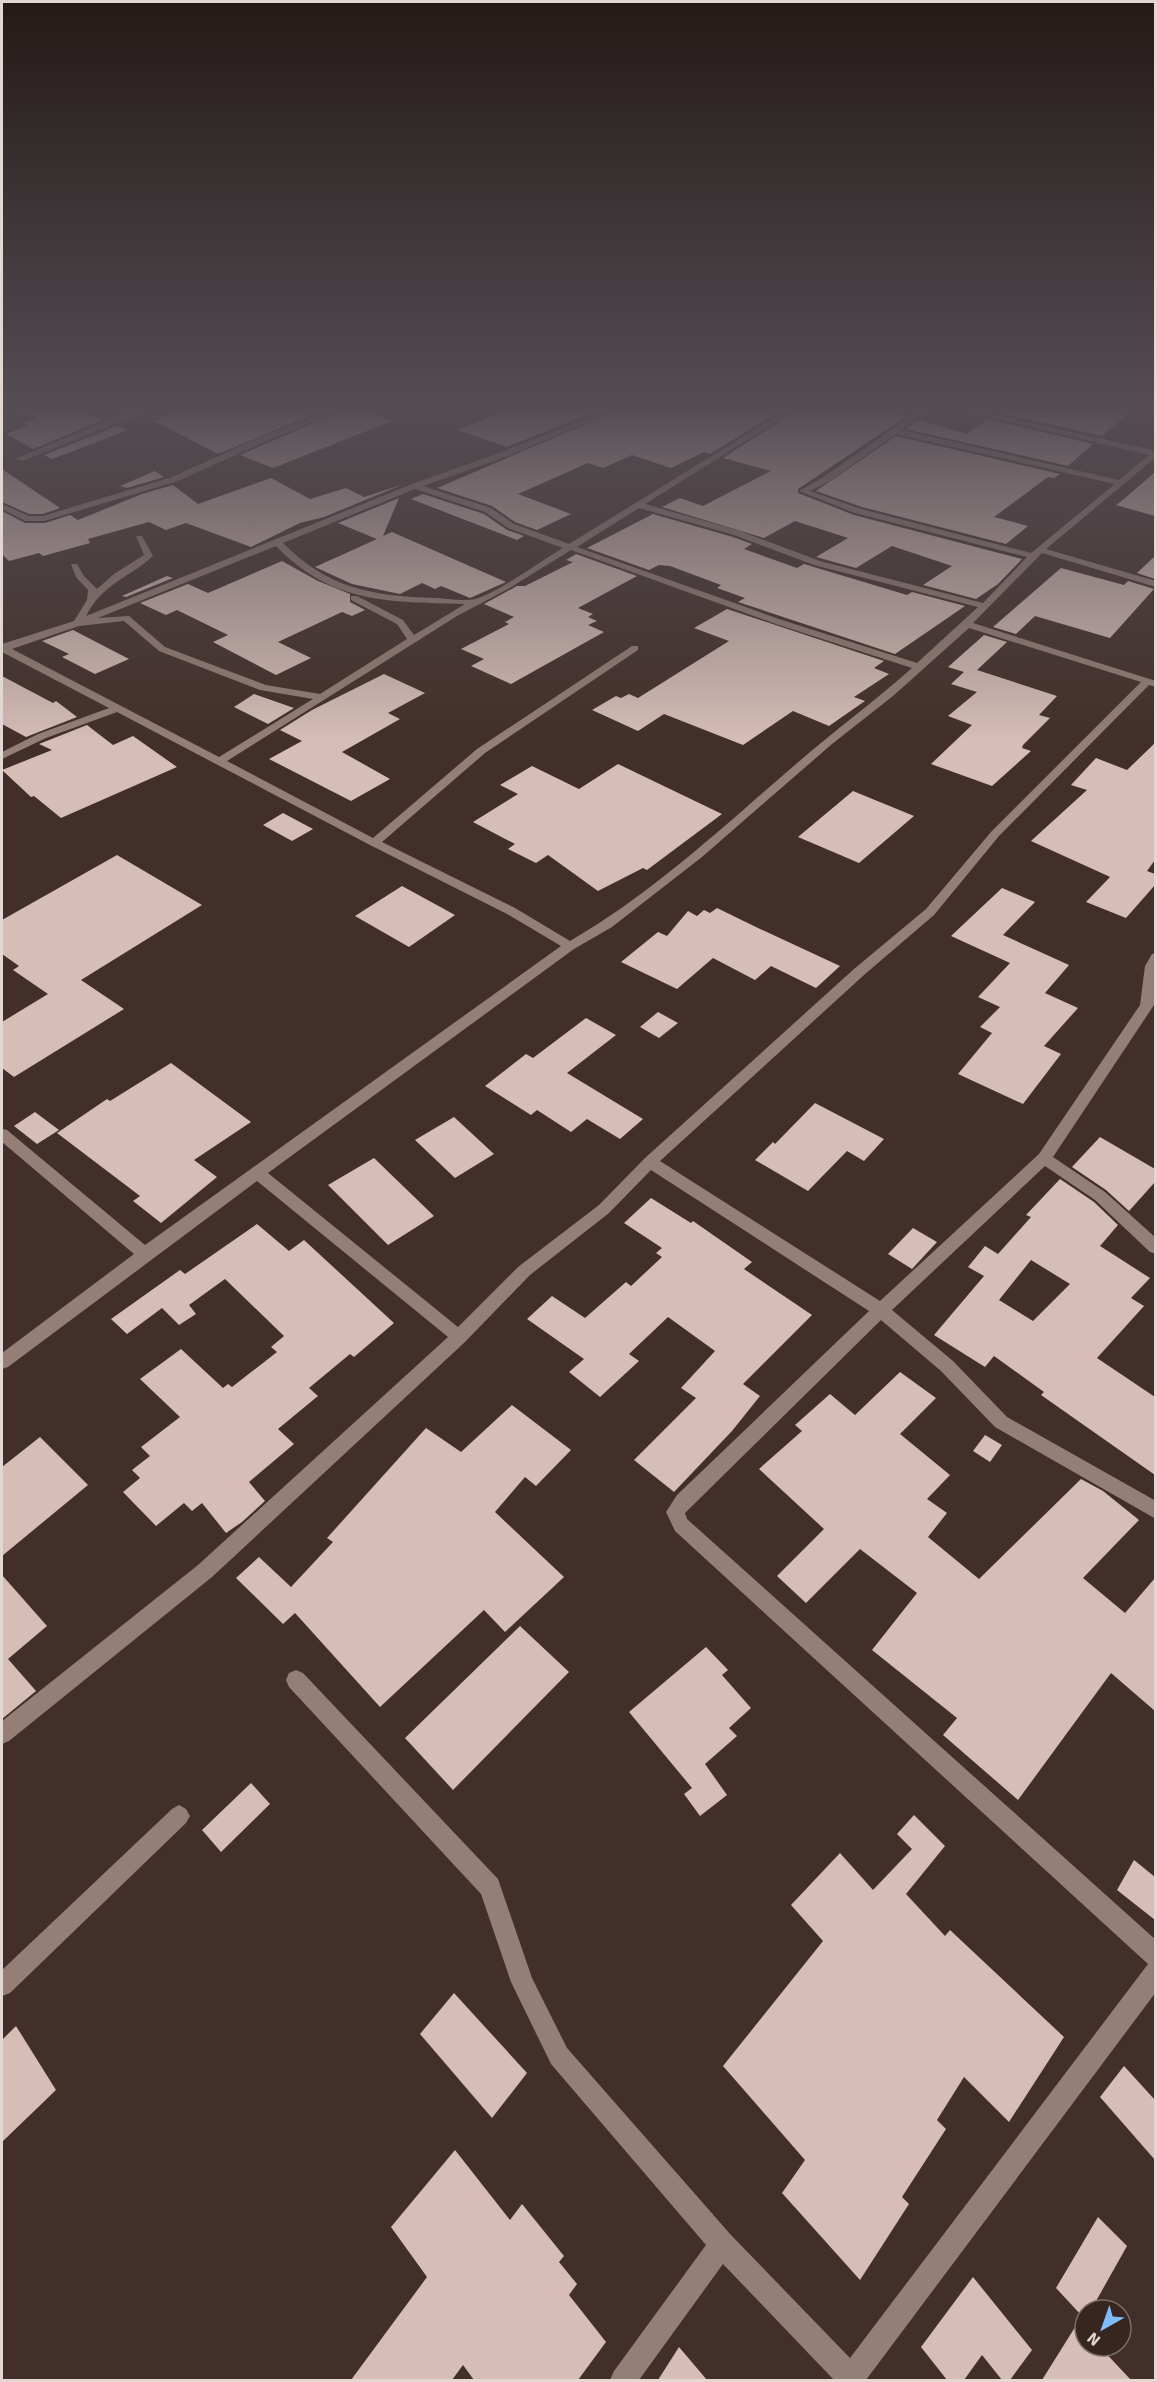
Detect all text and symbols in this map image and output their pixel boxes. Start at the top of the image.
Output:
north arrow [1073,2298,1133,2358]
text: N [1083,2327,1105,2350]

